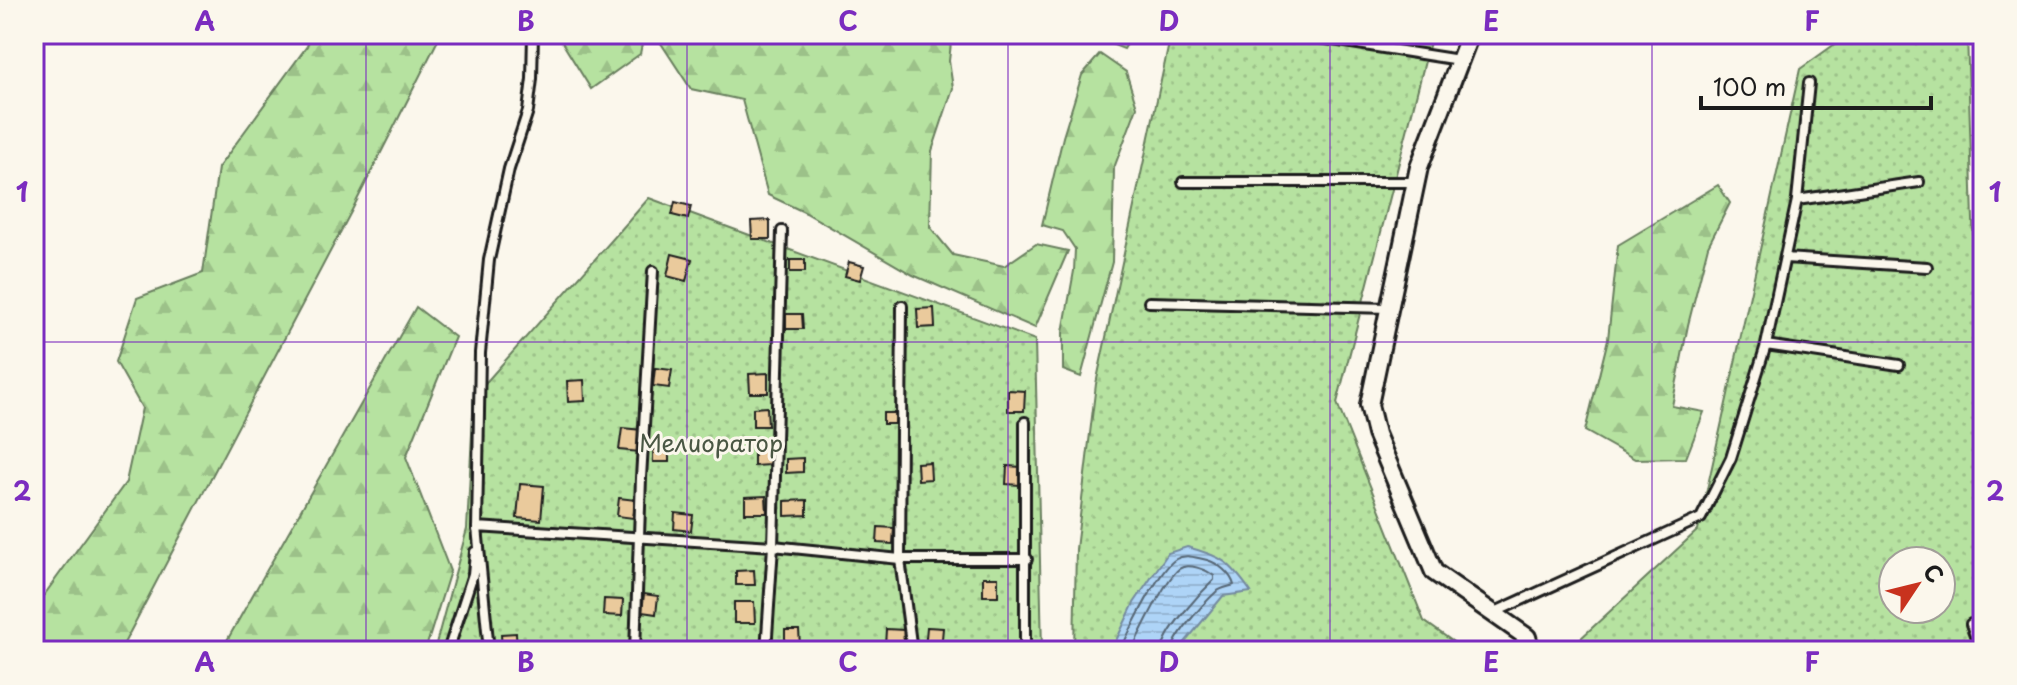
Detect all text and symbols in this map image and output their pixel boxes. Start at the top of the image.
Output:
text: A [195,1,215,40]
text: B [517,1,535,40]
text: C [838,1,858,40]
text: D [1159,1,1179,40]
text: E [1483,1,1499,40]
text: F [1804,1,1820,40]
scale bar [1701,60,1931,110]
text: 100 m [1713,68,1786,104]
text: 1 [16,172,28,211]
text: 1 [1989,172,2001,211]
park label: Мелиоратор [639,424,783,460]
text: 2 [13,471,31,510]
text: 2 [1986,471,2004,510]
north arrow [1877,545,1957,625]
text: С [1916,556,1953,589]
text: A [195,642,215,681]
text: B [517,642,535,681]
text: C [838,642,858,681]
text: D [1159,642,1179,681]
text: E [1483,642,1499,681]
text: F [1804,642,1820,681]

